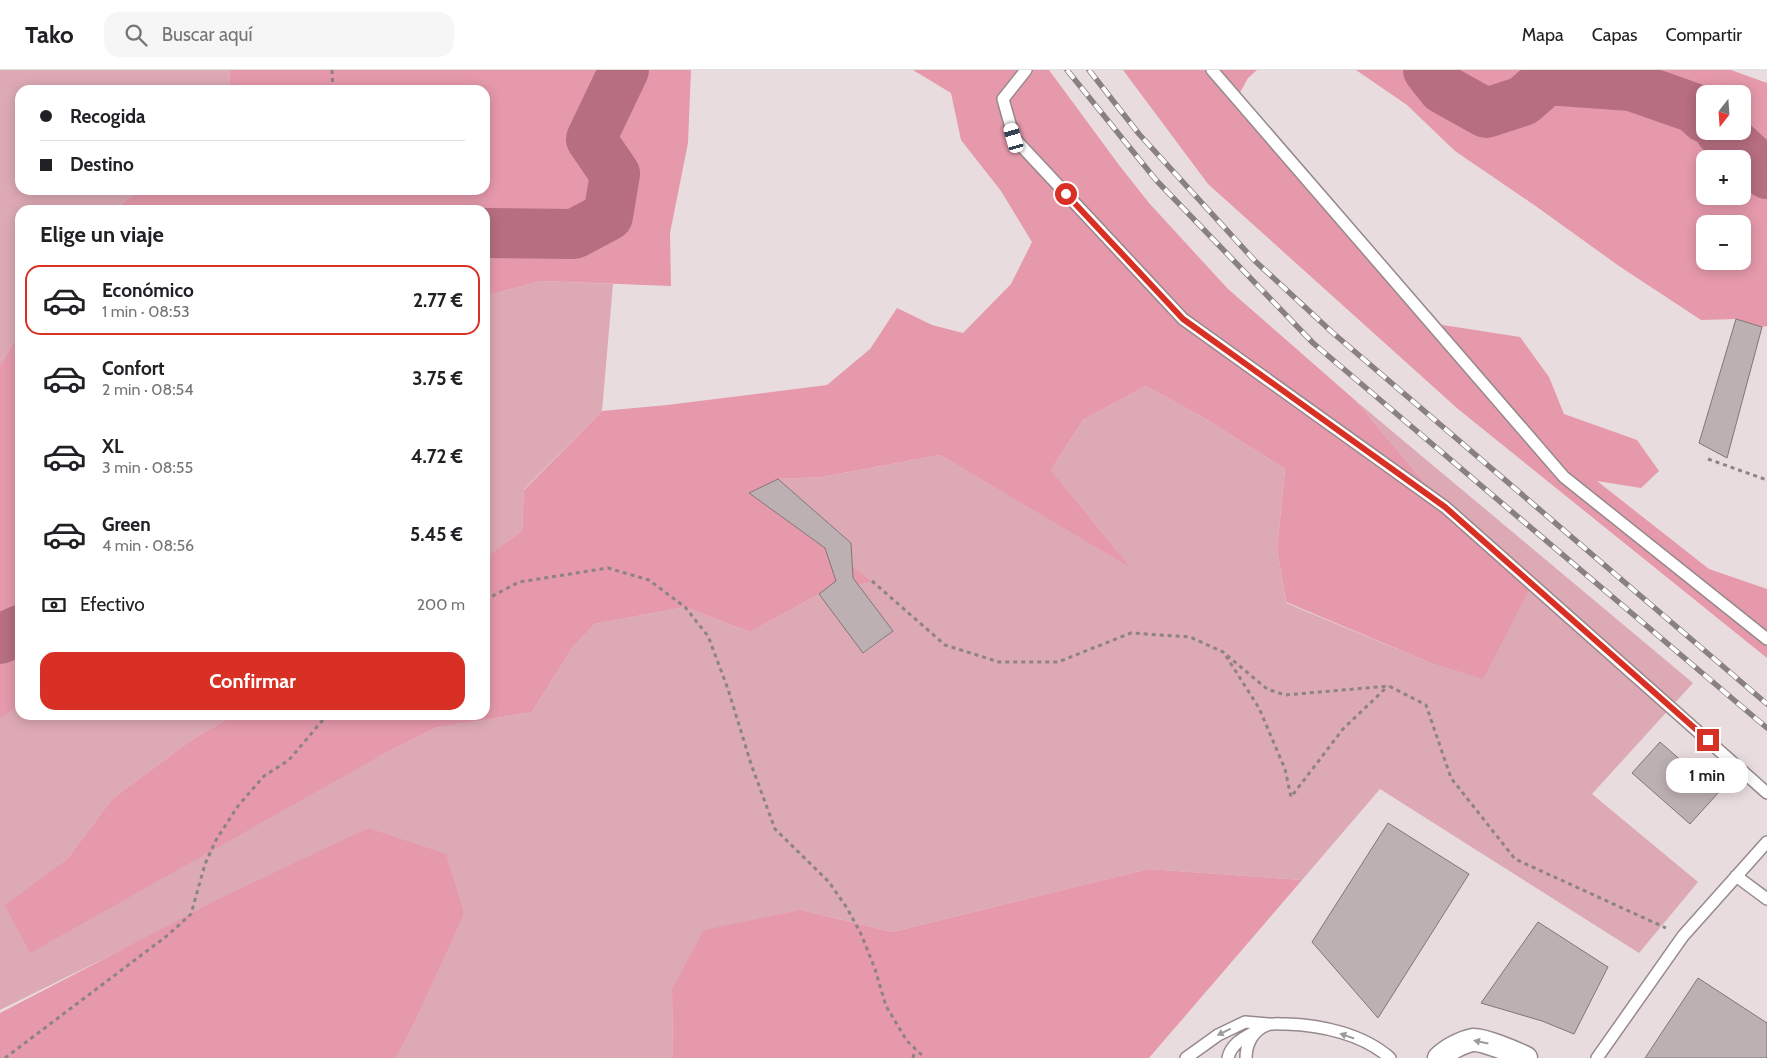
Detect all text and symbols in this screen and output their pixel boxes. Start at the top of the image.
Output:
search box [104,12,454,57]
text: Tako [25,20,74,49]
icon: search [122,21,150,49]
text: Buscar aquí [162,23,253,46]
text: Mapa [1522,24,1564,46]
text: Capas [1592,24,1638,46]
text: Compartir [1666,24,1742,46]
north arrow [1696,85,1751,140]
map controls [1696,85,1751,270]
text: Recogida [70,105,146,128]
car [1002,122,1025,154]
button: + [1696,150,1751,205]
text: Destino [70,153,134,176]
route start [1055,183,1077,205]
button: − [1696,215,1751,270]
text: Elige un viaje [40,221,164,248]
icon: car [42,278,87,323]
text: Económico [102,279,194,302]
text: 2.77 € [413,289,463,312]
text: 1 min · 08:53 [102,302,190,321]
icon: car [42,356,87,401]
text: Confort [102,357,165,380]
text: 3.75 € [412,367,463,390]
text: 2 min · 08:54 [102,380,193,399]
icon: car [42,434,87,479]
text: XL [102,435,123,458]
text: 4.72 € [411,445,463,468]
text: 3 min · 08:55 [102,458,193,477]
icon: car [42,512,87,557]
text: Green [102,513,151,536]
text: 5.45 € [410,523,463,546]
text: 4 min · 08:56 [102,536,194,555]
icon: cash [40,591,68,619]
text: Efectivo [80,593,145,616]
text: 200 m [417,595,465,614]
button: Confirmar [40,652,465,710]
route end [1697,729,1719,751]
callout: 1 min [1667,758,1749,792]
text: 1 min [1689,766,1725,785]
one-way arrow [1217,1028,1232,1037]
one-way arrow [1340,1031,1355,1039]
one-way arrow [1473,1038,1489,1046]

